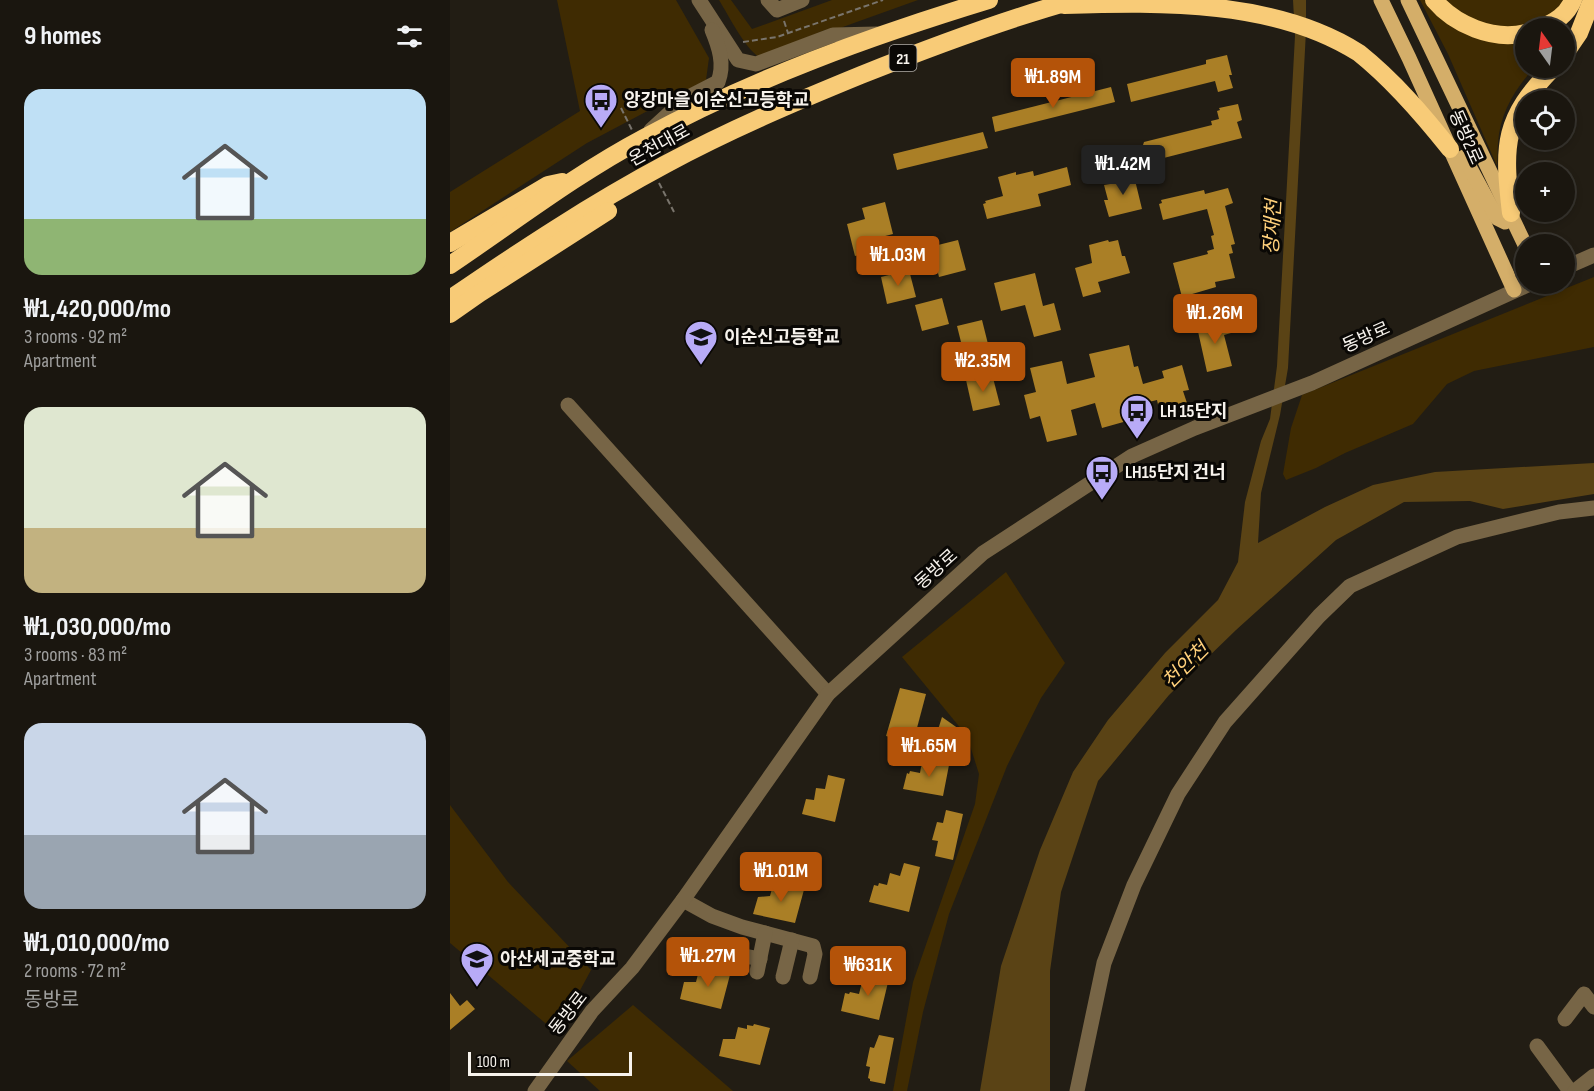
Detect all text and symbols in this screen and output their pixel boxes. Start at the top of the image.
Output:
north arrow [1515,18,1575,78]
map controls [1515,18,1575,294]
icon: filters [393,20,426,53]
text: 9 homes [24,21,102,52]
road number: 21 [890,45,916,71]
pin: ₩1.89M [1004,58,1102,109]
text: ₩1.89M [1025,65,1081,89]
bus stop icon: 앙강마을 이순신고등학교 [583,82,619,129]
place label: 앙강마을 이순신고등학교 [624,90,809,111]
button: locate [1515,90,1575,150]
street label: 동방2로 [1444,107,1487,168]
street label: 온천대로 [625,120,693,171]
icon: home [171,128,279,236]
pin: ₩1.42M [1074,145,1172,196]
text: ₩1.42M [1095,152,1151,176]
button: + [1515,162,1575,222]
water label: 장재천 [1260,196,1287,255]
button: − [1515,234,1575,294]
pin: ₩1.03M [849,236,947,287]
text: ₩1.03M [870,243,926,267]
text: ₩1,420,000/mo [24,294,171,325]
pin: ₩1.26M [1166,294,1264,345]
text: ₩1.26M [1187,301,1243,325]
street label: 동방로 [1339,318,1393,357]
school or university icon: 이순신고등학교 [683,319,719,366]
text: 3 rooms · 92 m² [24,325,127,349]
place label: 이순신고등학교 [724,327,840,348]
pin: ₩2.35M [934,342,1032,393]
text: Apartment [24,349,97,373]
text: ₩2.35M [955,349,1011,373]
bus stop icon: LH 15단지 [1119,393,1155,440]
place label: LH 15단지 [1160,401,1228,422]
icon: home [171,446,279,554]
bus stop icon: LH15단지 건너 [1084,454,1120,501]
place label: LH15단지 건너 [1125,462,1226,483]
street label: 동방로 [911,545,962,594]
text: ₩1,030,000/mo [24,612,171,643]
water label: 천안천 [1158,636,1216,694]
text: 3 rooms · 83 m² [24,643,127,667]
text: Apartment [24,667,97,691]
pin: ₩1.65M [880,727,978,778]
text: ₩1.65M [901,734,957,758]
icon: home [171,762,279,870]
pin: ₩1.01M [732,852,830,903]
text: ₩1.01M [754,859,808,883]
text: ₩1,010,000/mo [24,928,170,959]
pin: ₩1.27M [659,937,757,988]
school or university icon: 아산세교중학교 [459,941,495,988]
text: ₩1.27M [680,944,736,968]
pin: ₩631K [826,946,910,997]
place label: 아산세교중학교 [500,949,616,970]
text: ₩631K [844,953,892,977]
text: 2 rooms · 72 m² [24,959,126,983]
street label: 동방로 [545,987,592,1039]
text: 동방로 [24,988,79,1012]
scale bar [468,1049,632,1076]
text: 100 m [477,1053,510,1072]

